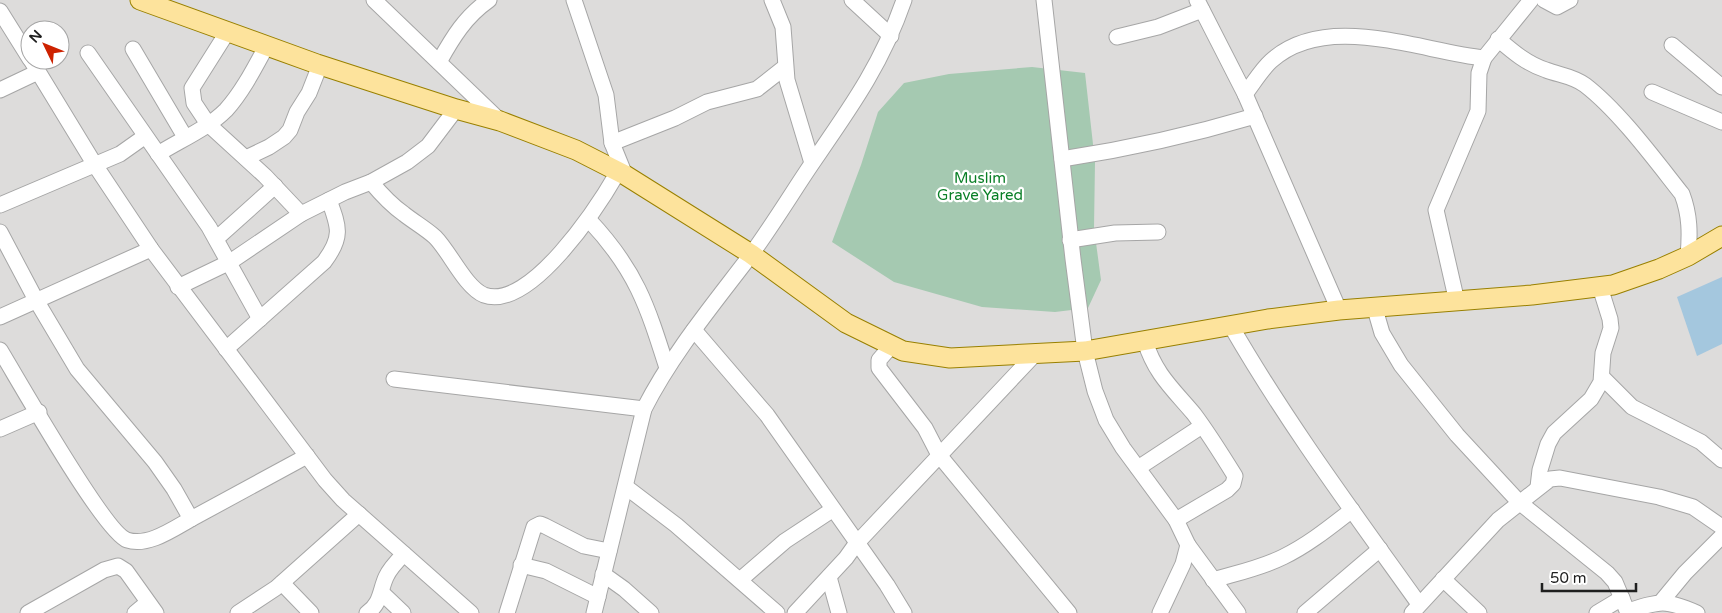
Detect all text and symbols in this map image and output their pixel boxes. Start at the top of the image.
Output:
north arrow [20,20,70,70]
text: N [26,27,46,46]
park label: Muslim Grave Yared [937,169,1023,204]
scale bar [1542,560,1636,592]
text: 50 m [1550,569,1587,587]

